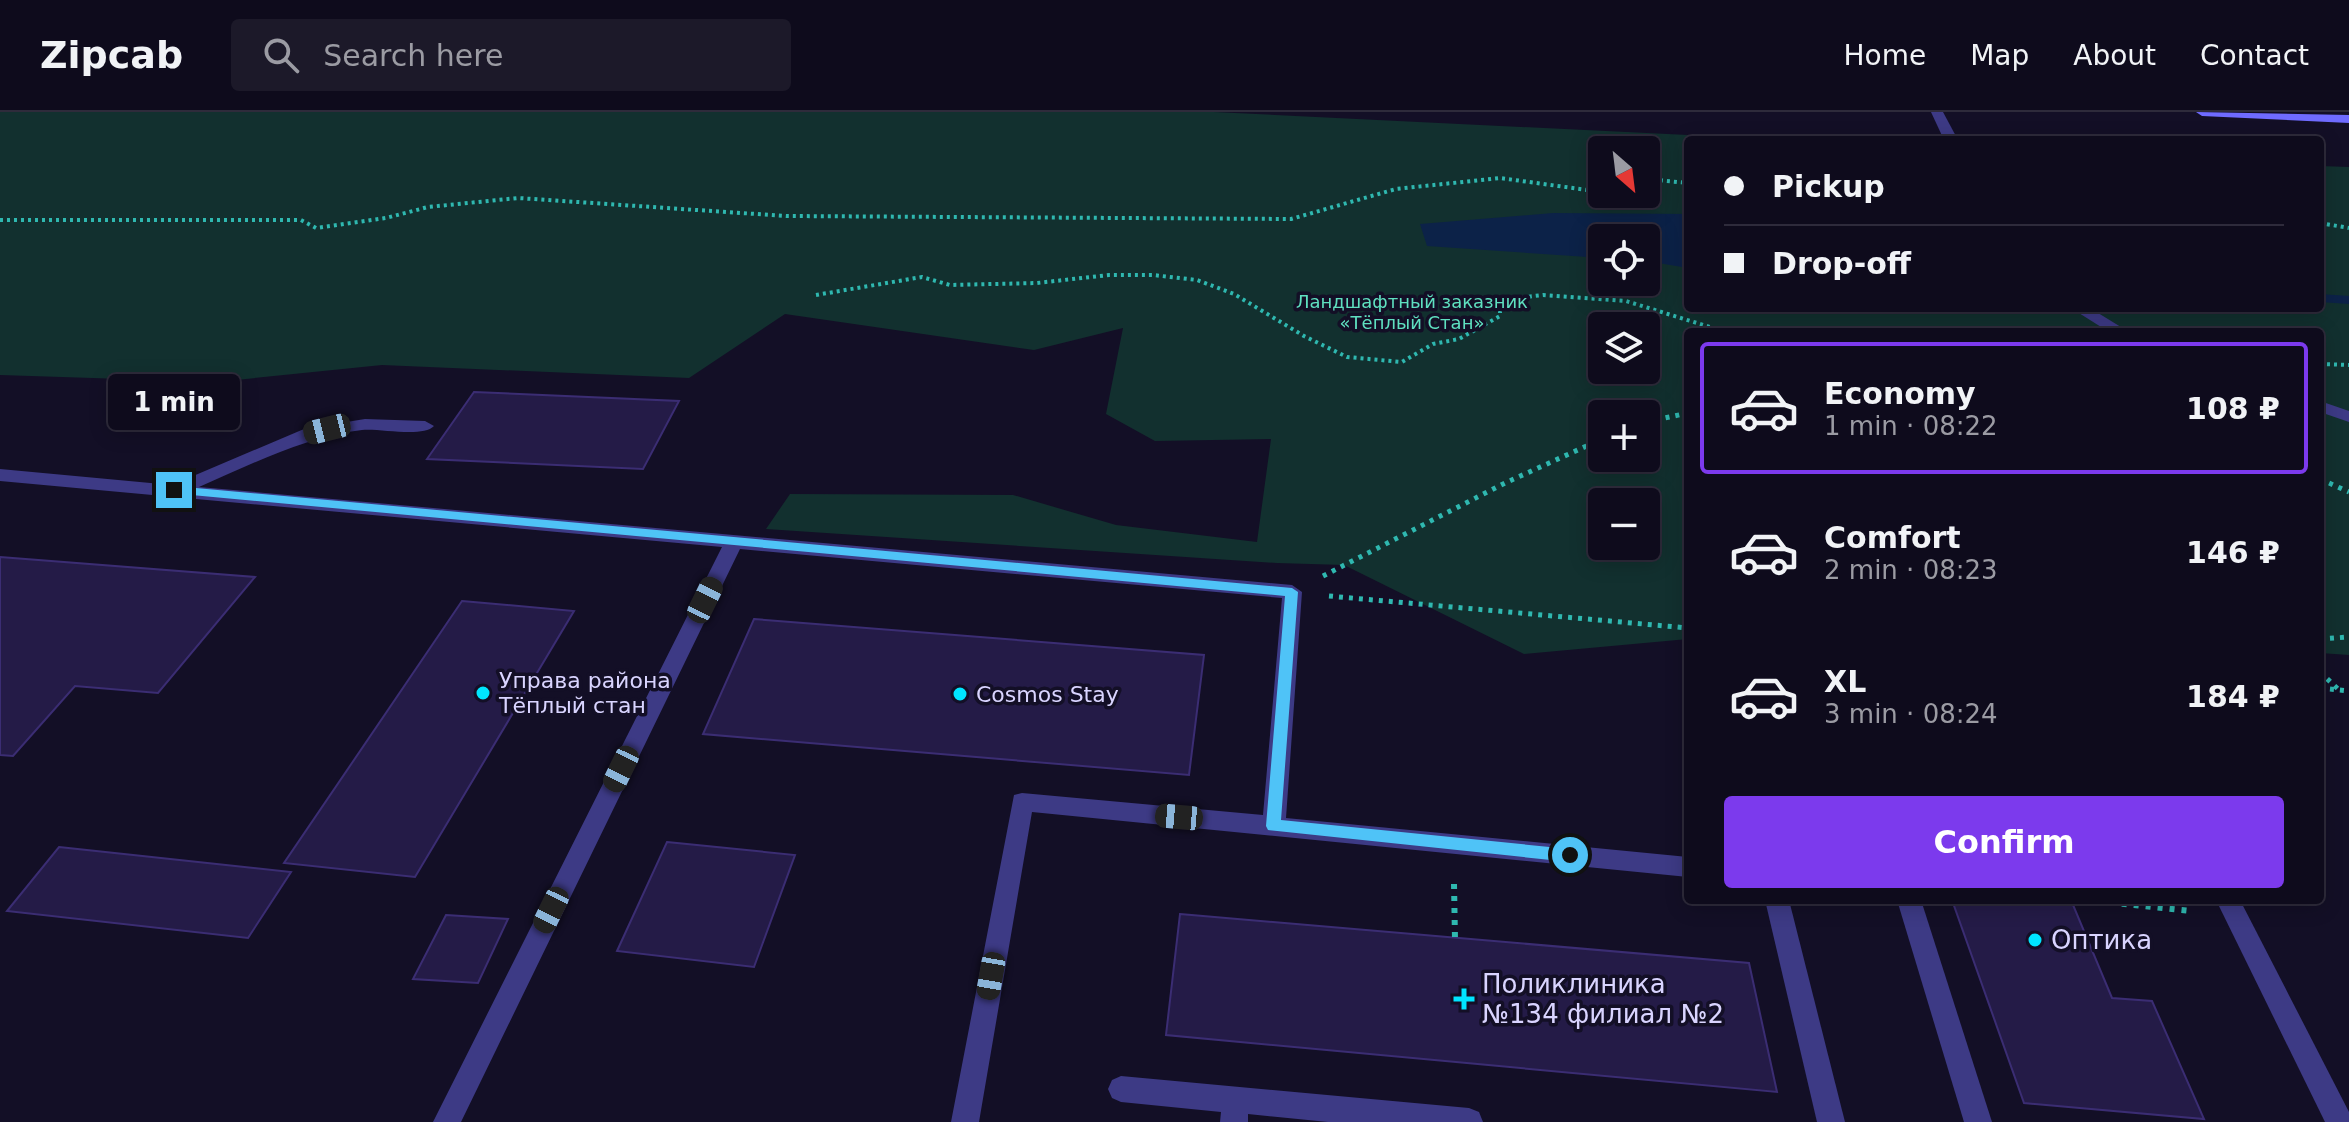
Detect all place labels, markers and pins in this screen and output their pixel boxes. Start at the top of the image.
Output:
place label: Управа района Тёплый стан [498,668,671,718]
place label: Cosmos Stay [976,682,1119,707]
marker: Управа района Тёплый стан [474,684,492,702]
marker: Cosmos Stay [951,685,969,703]
place label: Оптика [2051,925,2152,955]
marker: Оптика [2026,931,2044,949]
place label: Поликлиника №134 филиал №2 [1482,969,1724,1029]
marker: Поликлиника №134 филиал №2 [1453,988,1475,1010]

